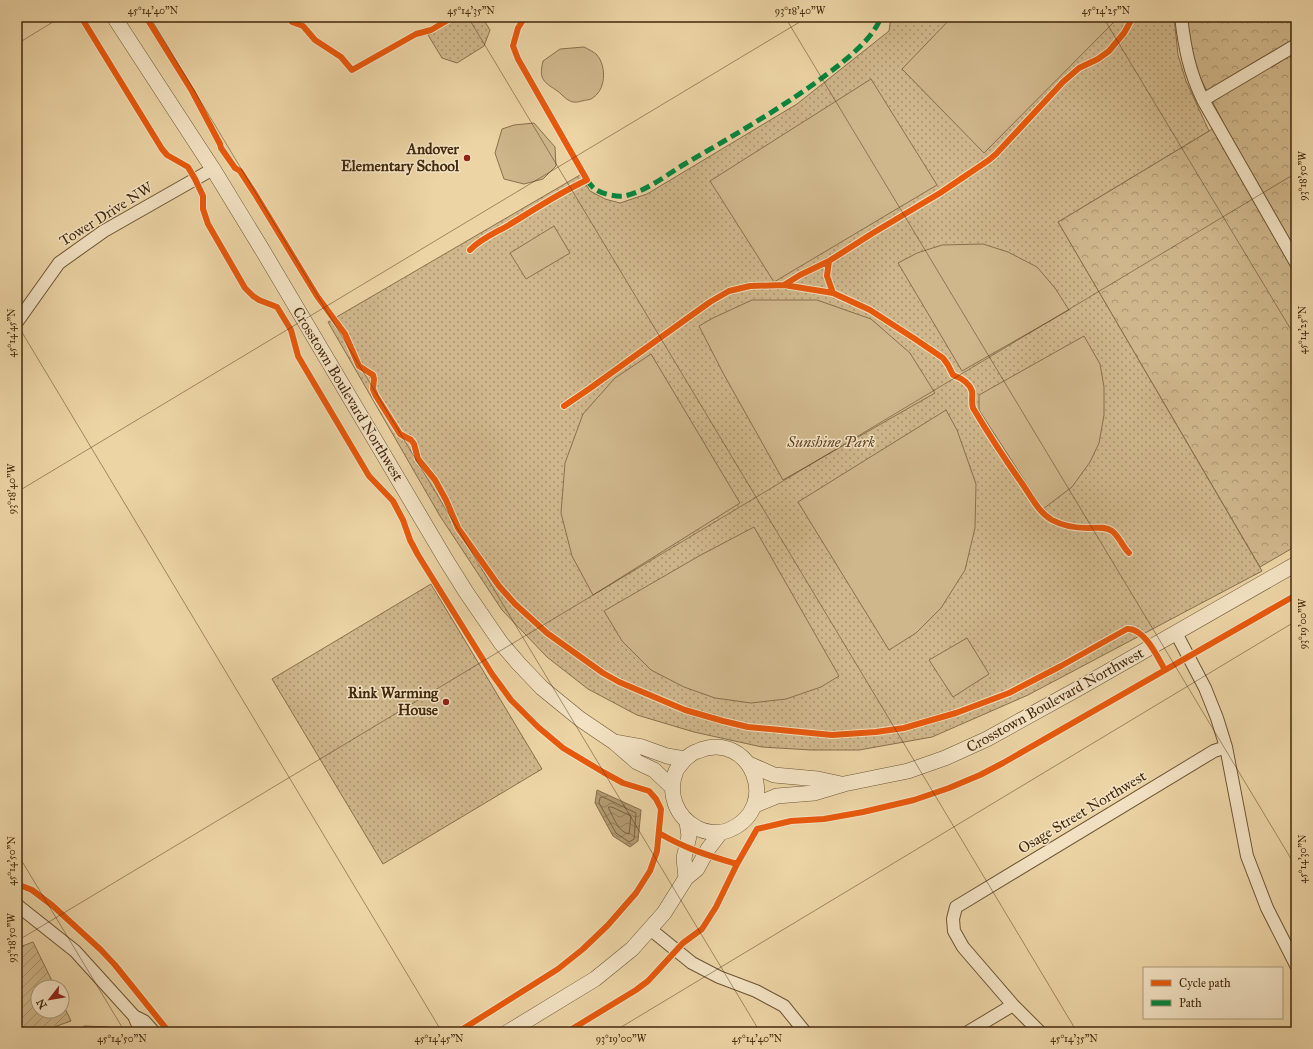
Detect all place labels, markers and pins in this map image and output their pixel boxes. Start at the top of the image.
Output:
place label: Andover Elementary School [341,140,460,176]
marker: Andover Elementary School [462,153,472,163]
place label: Rink Warming House [348,684,439,719]
marker: Rink Warming House [441,697,451,707]

